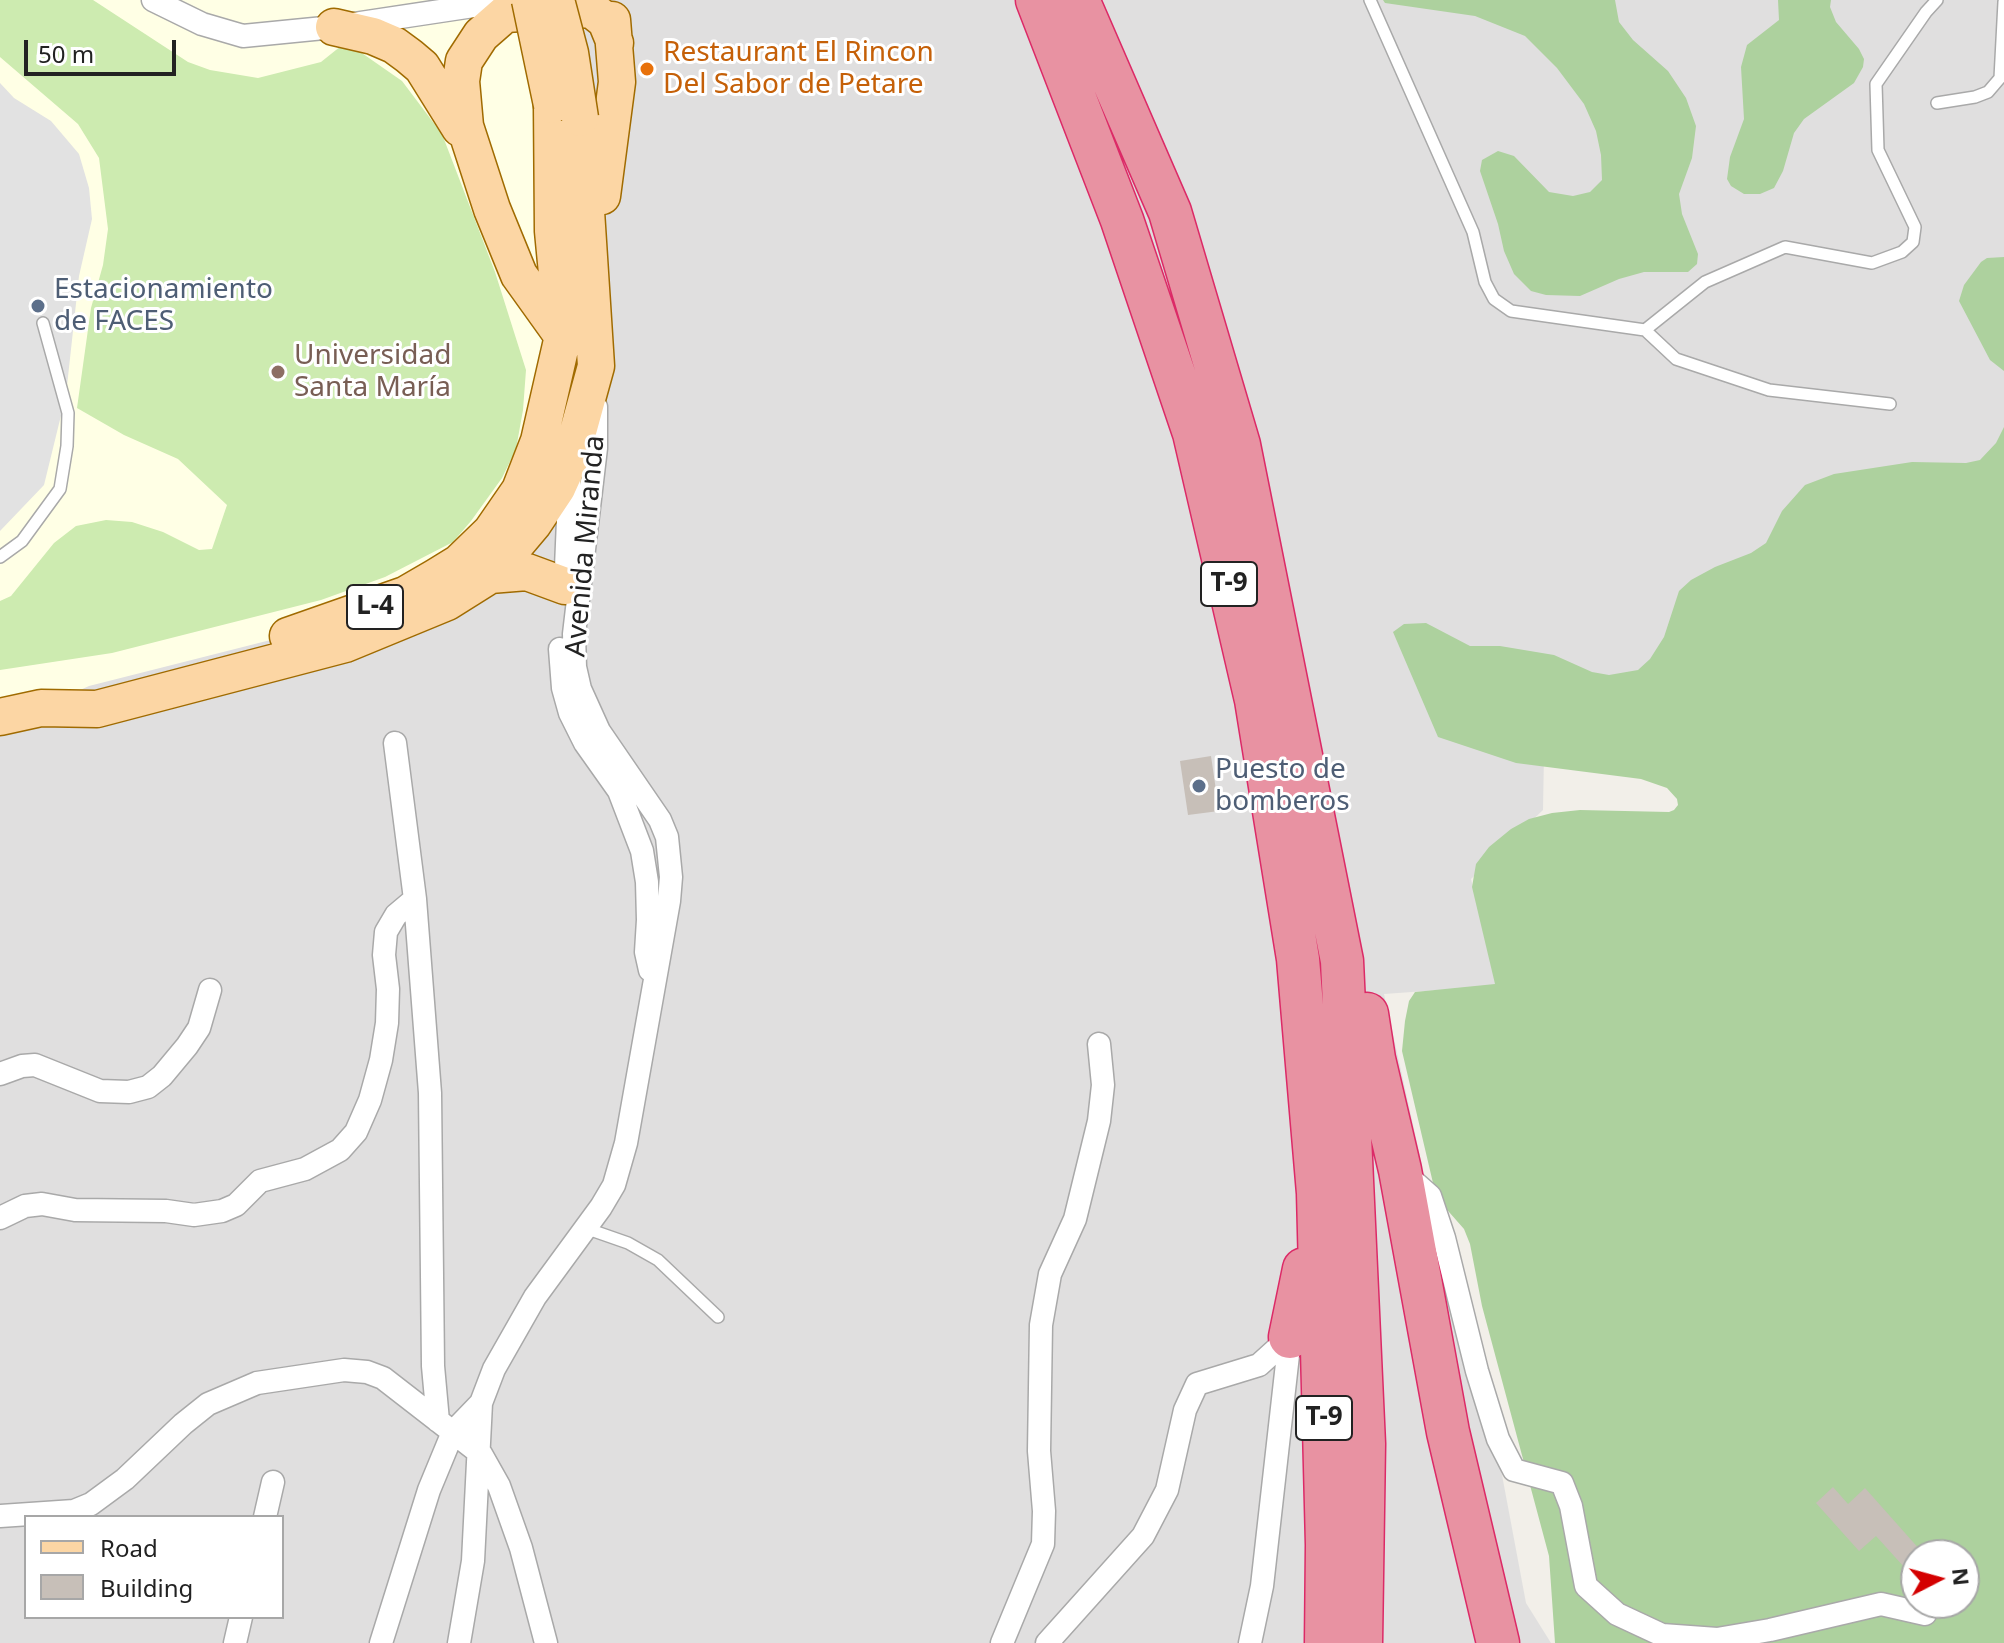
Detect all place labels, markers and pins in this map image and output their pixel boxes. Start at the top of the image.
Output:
place label: Restaurant El Rincon Del Sabor de Petare [663,36,934,102]
marker: Restaurant El Rincon Del Sabor de Petare [638,60,656,78]
place label: Estacionamiento de FACES [54,273,273,339]
marker: Estacionamiento de FACES [29,297,47,315]
place label: Universidad Santa María [294,339,451,405]
marker: Universidad Santa María [269,363,287,381]
place label: Puesto de bomberos [1215,753,1350,819]
marker: Puesto de bomberos [1190,777,1208,795]

